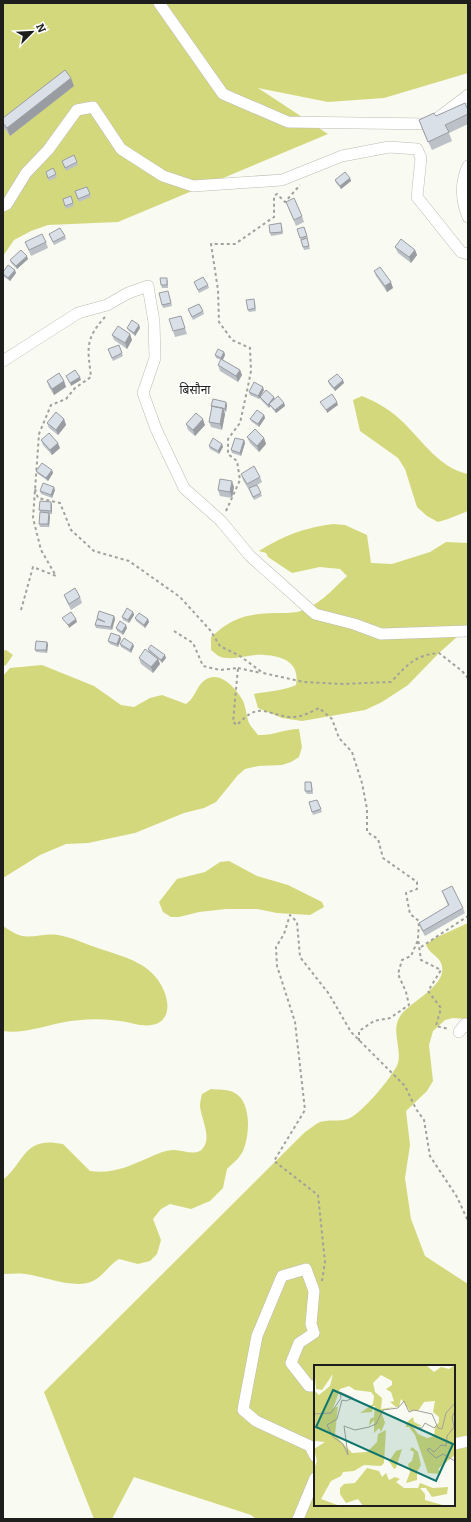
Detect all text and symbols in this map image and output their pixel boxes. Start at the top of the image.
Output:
north arrow [12,12,52,52]
text: N [33,22,49,35]
district label: बिसौना [180,382,211,397]
inset map [314,1365,455,1506]

